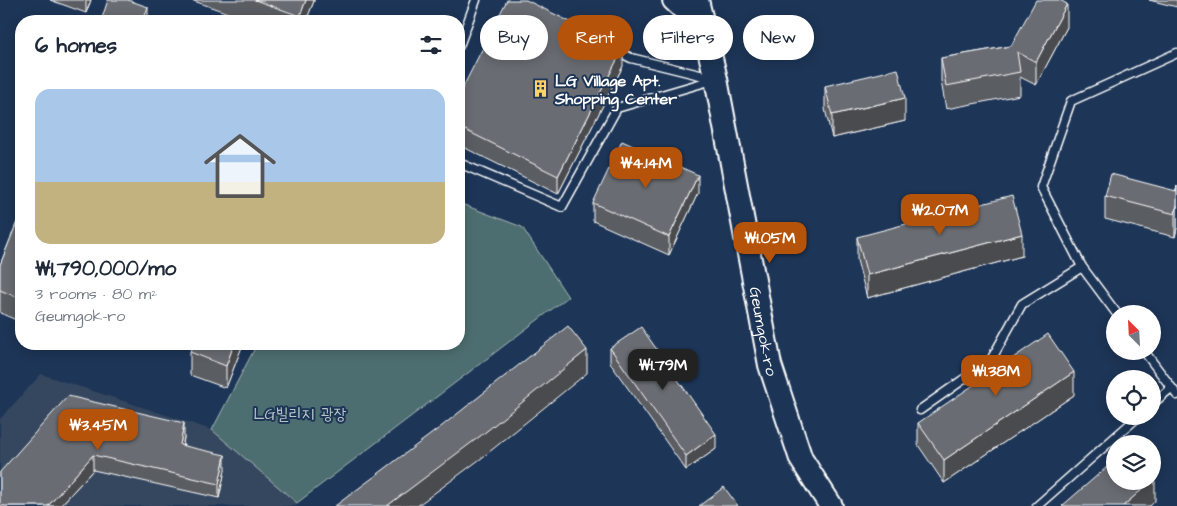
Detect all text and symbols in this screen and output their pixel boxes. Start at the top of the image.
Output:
chip: Buy [480,15,548,60]
chip: Rent [558,15,633,60]
chip: Filters [643,15,733,60]
chip: New [743,15,814,60]
text: 6 homes [35,31,117,60]
icon: filters [417,31,445,59]
place label: LG Village Apt. Shopping Center [554,70,677,112]
building icon: LG Village Apt. Shopping Center [531,79,551,99]
icon: home [195,121,285,211]
pin: ₩4.14M [605,146,687,189]
text: ₩4.14M [620,152,672,174]
pin: ₩2.07M [899,194,981,236]
text: ₩2.07M [912,199,968,221]
pin: ₩1.05M [729,222,811,264]
text: ₩1.05M [745,227,795,249]
text: ₩1,790,000/mo [35,254,176,283]
text: 3 rooms · 80 m² [35,283,157,305]
street label: Geumgok-ro [743,285,783,379]
text: Geumgok-ro [35,305,125,327]
north arrow [1106,305,1161,360]
map controls [1106,305,1161,490]
pin: ₩1.79M [622,348,704,391]
text: ₩1.79M [639,354,687,376]
pin: ₩1.38M [955,354,1037,397]
text: ₩1.38M [972,360,1020,382]
button: locate [1106,370,1161,425]
park label: LG빌리지 광장 [254,403,347,425]
pin: ₩3.45M [57,408,139,451]
text: ₩3.45M [69,414,127,436]
button: layers [1106,435,1161,490]

